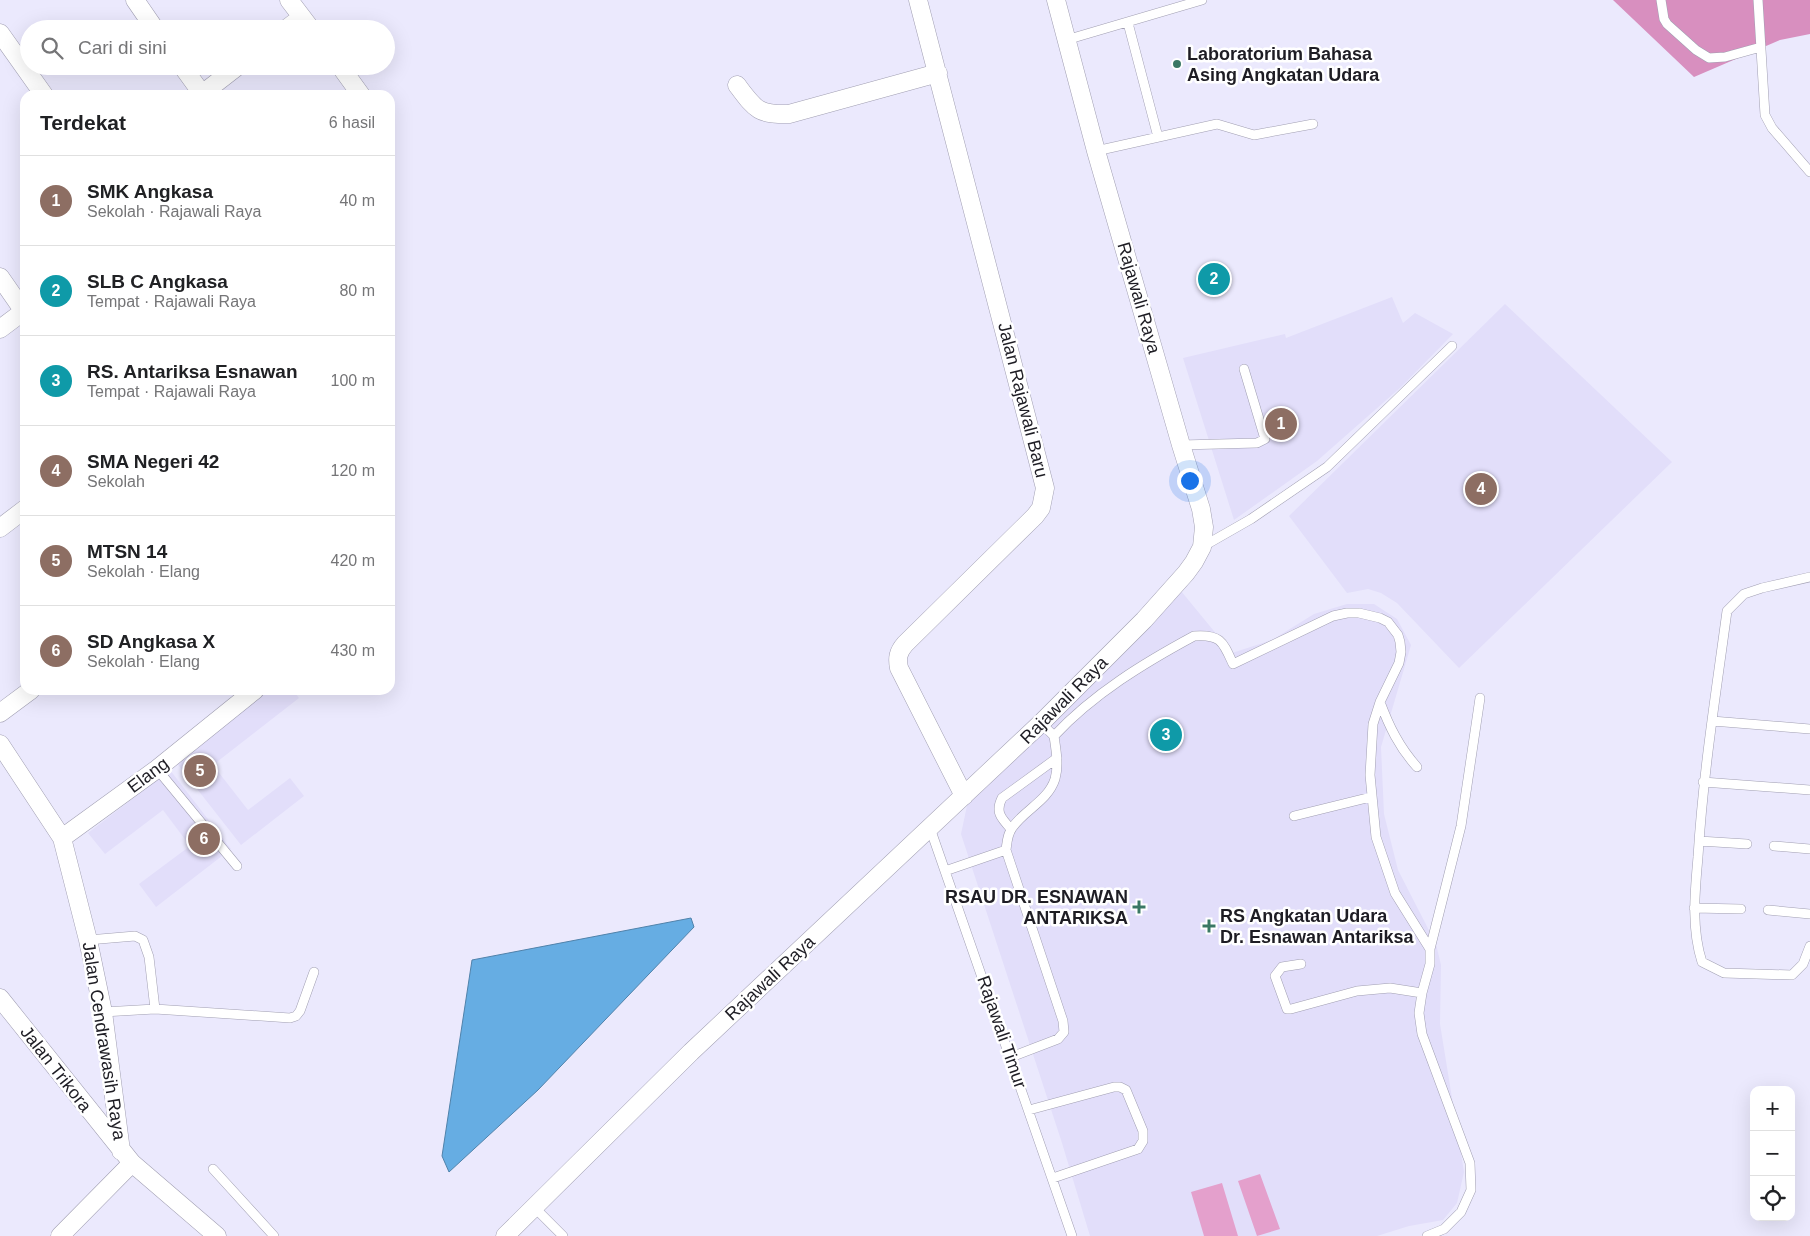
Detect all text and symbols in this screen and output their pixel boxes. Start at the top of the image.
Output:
search box [20,20,395,75]
icon: search [38,34,66,62]
text: Cari di sini [78,37,167,58]
place label: Laboratorium Bahasa Asing Angkatan Udara [1187,44,1380,85]
marker: Laboratorium Bahasa Asing Angkatan Udara [1171,58,1183,70]
text: Terdekat [40,111,126,134]
text: 6 hasil [329,114,375,131]
text: SMK Angkasa [87,181,213,202]
text: 1 [52,192,60,209]
text: 40 m [339,192,375,209]
text: Sekolah · Rajawali Raya [87,203,261,220]
street label: Rajawali Raya [1114,240,1165,357]
pin: 2 [1198,260,1230,298]
text: SLB C Angkasa [87,271,228,292]
text: 2 [52,282,60,299]
text: 80 m [339,282,375,299]
text: Tempat · Rajawali Raya [87,293,256,310]
street label: Jalan Rajawali Baru [994,320,1052,480]
text: RS. Antariksa Esnawan [87,361,297,382]
text: 3 [52,372,60,389]
text: 100 m [331,372,375,389]
text: Tempat · Rajawali Raya [87,383,256,400]
pin: 1 [1265,405,1297,443]
text: SMA Negeri 42 [87,451,219,472]
text: 4 [52,462,60,479]
text: 120 m [331,462,375,479]
your location [1177,468,1203,494]
pin: 4 [1465,470,1497,508]
text: Sekolah [87,473,145,490]
text: MTSN 14 [87,541,167,562]
text: 5 [52,552,60,569]
text: 420 m [331,552,375,569]
text: Sekolah · Elang [87,563,200,580]
text: SD Angkasa X [87,631,215,652]
text: 6 [52,642,60,659]
text: 430 m [331,642,375,659]
street label: Rajawali Raya [1016,652,1112,748]
text: Sekolah · Elang [87,653,200,670]
pin: 3 [1150,716,1182,754]
pin: 5 [184,752,216,790]
street label: Elang [124,753,172,797]
pin: 6 [188,820,220,858]
place label: RSAU DR. ESNAWAN ANTARIKSA [945,887,1128,928]
marker: RSAU DR. ESNAWAN ANTARIKSA [1132,900,1146,914]
place label: RS Angkatan Udara Dr. Esnawan Antariksa [1220,906,1414,947]
marker: RS Angkatan Udara Dr. Esnawan Antariksa [1202,919,1216,933]
street label: Rajawali Raya [721,931,820,1025]
street label: Jalan Cendrawasih Raya [78,941,130,1142]
street label: Rajawali Timur [973,973,1031,1091]
street label: Jalan Trikora [16,1022,96,1117]
map controls [1750,1086,1795,1221]
button: + [1750,1086,1795,1131]
button: − [1750,1131,1795,1176]
button: locate [1750,1176,1795,1221]

